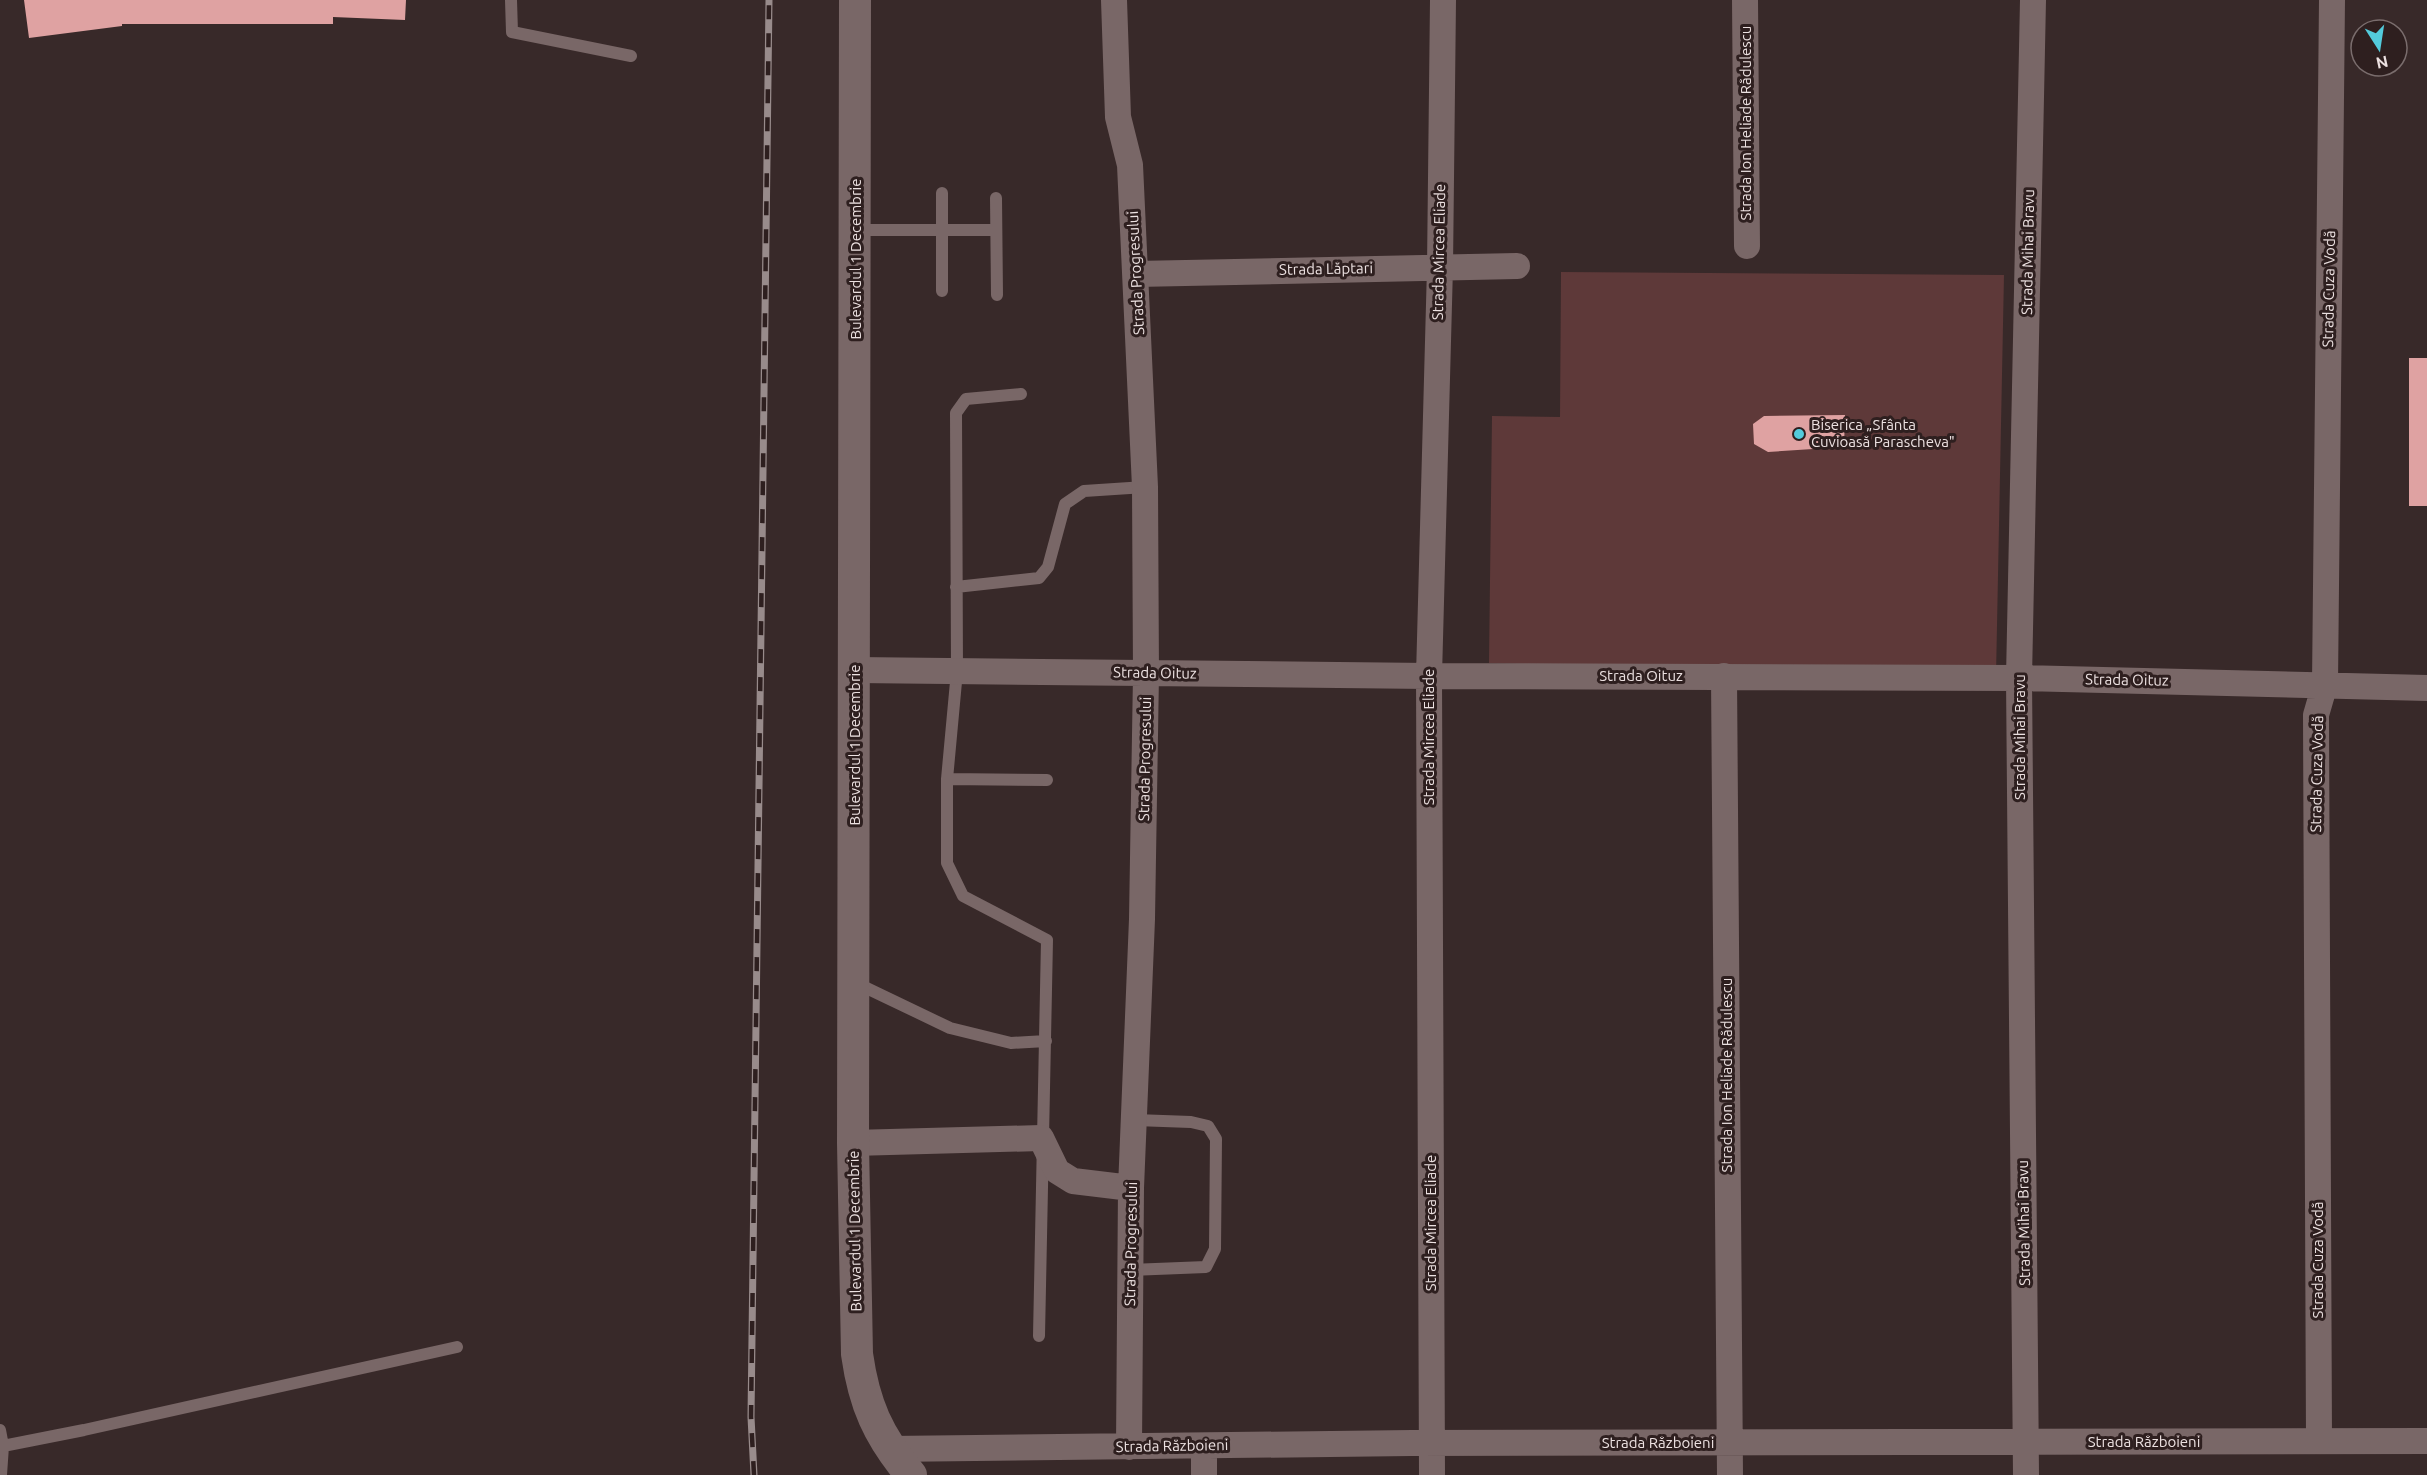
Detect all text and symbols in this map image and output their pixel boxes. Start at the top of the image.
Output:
north arrow [2349,18,2409,78]
street label: Strada Ion Heliade Rădulescu [1737,26,1754,220]
text: N [2374,53,2390,73]
street label: Bulevardul 1 Decembrie [847,179,864,340]
street label: Strada Mircea Eliade [1429,184,1448,320]
street label: Strada Mihai Bravu [2018,189,2037,315]
street label: Strada Progresului [1124,211,1147,336]
street label: Strada Cuza Vodă [2319,230,2338,348]
street label: Strada Lăptari [1279,259,1373,278]
place label: Biserica „Sfânta Cuvioasă Parascheva" [1811,416,1955,450]
marker: Biserica „Sfânta Cuvioasă Parascheva" [1792,427,1806,441]
street label: Strada Oituz [1113,663,1197,682]
street label: Bulevardul 1 Decembrie [846,665,863,826]
street label: Strada Oituz [1599,667,1683,684]
street label: Strada Mircea Eliade [1420,669,1437,805]
street label: Strada Oituz [2085,670,2169,689]
street label: Strada Mihai Bravu [2011,674,2028,800]
street label: Strada Progresului [1135,697,1154,821]
street label: Strada Cuza Vodă [2307,715,2326,833]
street label: Strada Ion Heliade Rădulescu [1718,978,1735,1172]
street label: Bulevardul 1 Decembrie [845,1150,864,1312]
street label: Strada Mircea Eliade [1422,1155,1439,1291]
street label: Strada Mihai Bravu [2014,1160,2033,1286]
street label: Strada Progresului [1121,1182,1140,1306]
street label: Strada Cuza Vodă [2309,1202,2326,1318]
street label: Strada Războieni [2088,1433,2200,1450]
street label: Strada Războieni [1602,1434,1714,1451]
street label: Strada Războieni [1116,1436,1228,1455]

